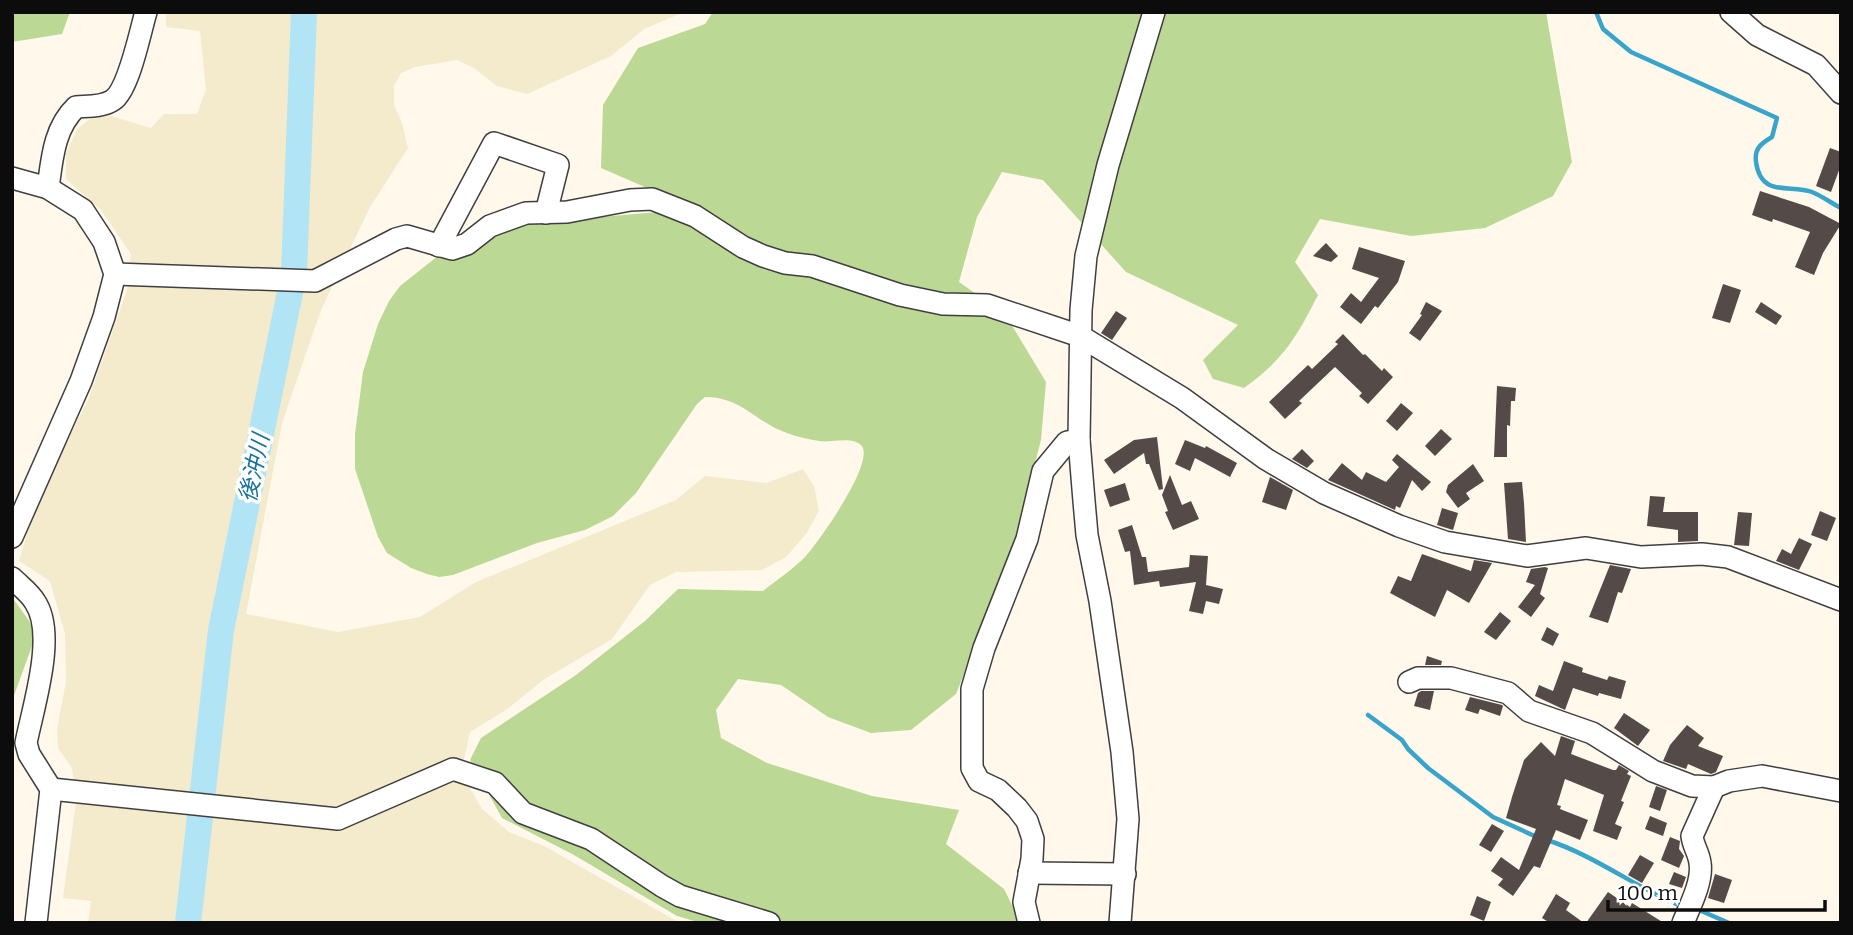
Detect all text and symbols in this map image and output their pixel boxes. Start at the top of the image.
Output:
water label: 後沖川 [233,428,275,505]
scale bar [1608,869,1825,913]
text: 100 m [1618,880,1678,906]

